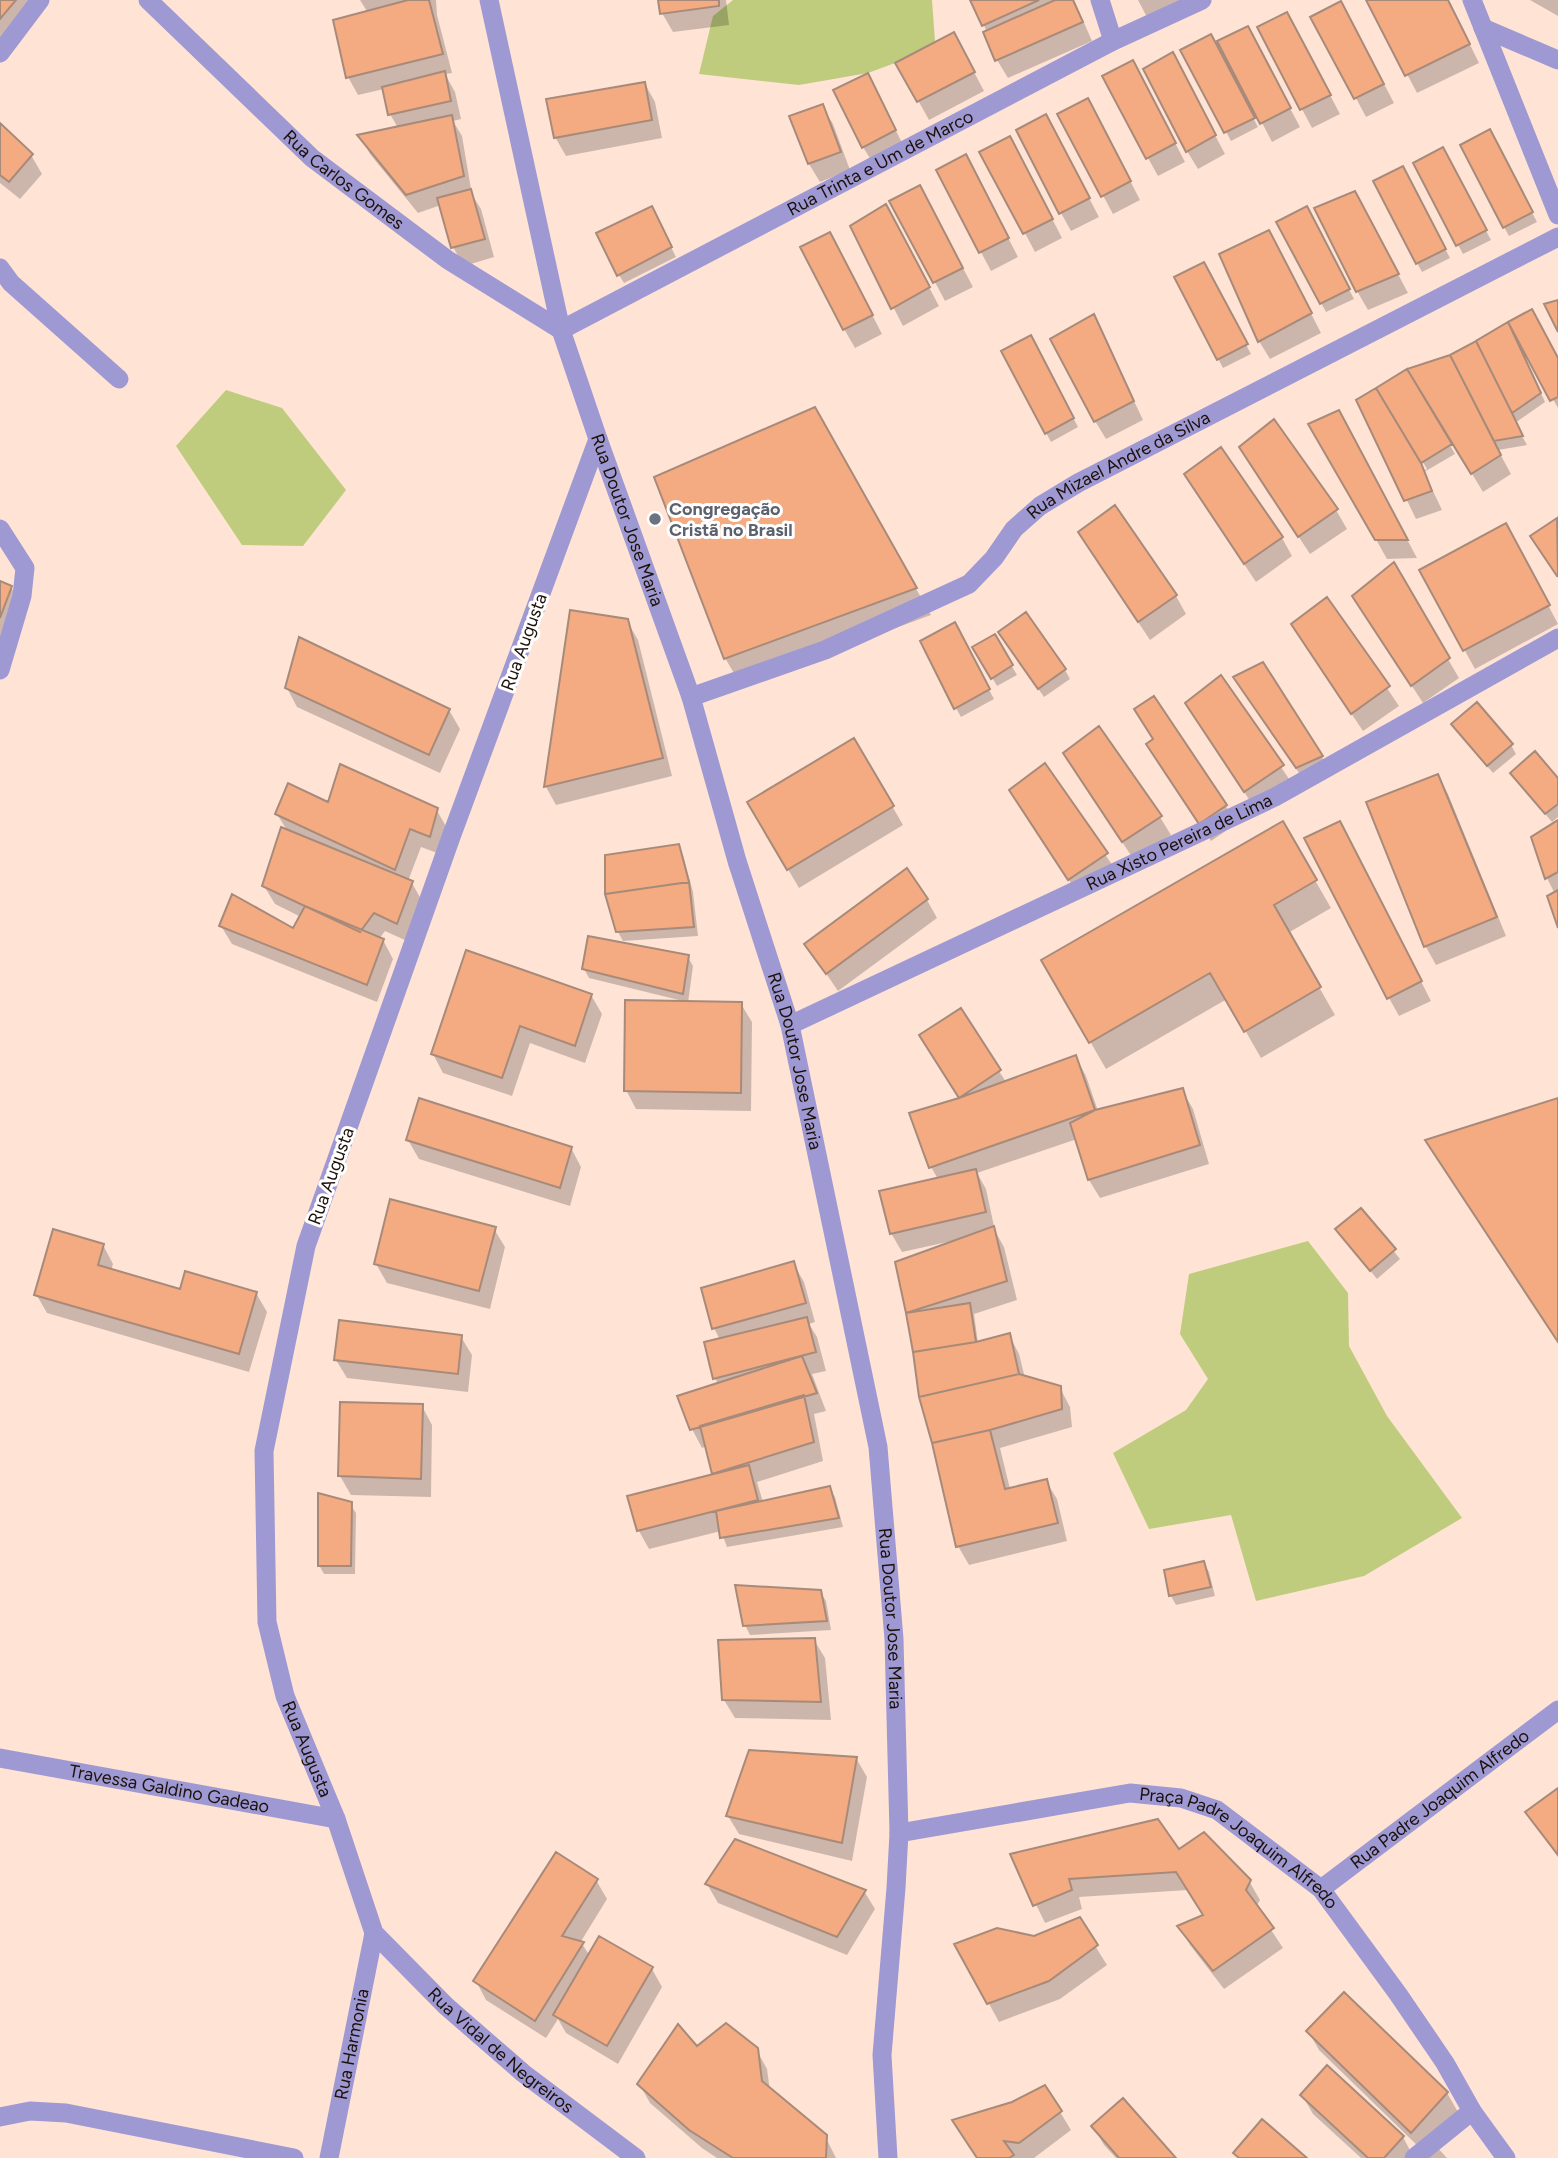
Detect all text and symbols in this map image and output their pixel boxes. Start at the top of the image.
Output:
street label: Rua Trinta e Um de Marco [783,105,977,221]
street label: Rua Carlos Gomes [279,125,408,234]
street label: Rua Mizael Andre da Silva [1022,406,1214,524]
street label: Rua Doutor Jose Maria [586,431,668,609]
place label: Congregação Cristã no Brasil [669,498,793,541]
marker: Congregação Cristã no Brasil [647,511,663,527]
street label: Rua Augusta [496,590,552,694]
street label: Rua Xisto Pereira de Lima [1083,789,1276,895]
street label: Rua Doutor Jose Maria [763,970,827,1152]
street label: Rua Augusta [303,1124,359,1228]
street label: Rua Doutor Jose Maria [874,1527,907,1710]
street label: Rua Augusta [277,1698,337,1800]
street label: Rua Padre Joaquim Alfredo [1346,1725,1534,1874]
street label: Travessa Galdino Gadeao [67,1760,271,1818]
street label: Praça Padre Joaquim Alfredo [1138,1783,1343,1913]
street label: Rua Vidal de Negreiros [423,1983,578,2118]
street label: Rua Harmonia [330,1987,374,2102]

